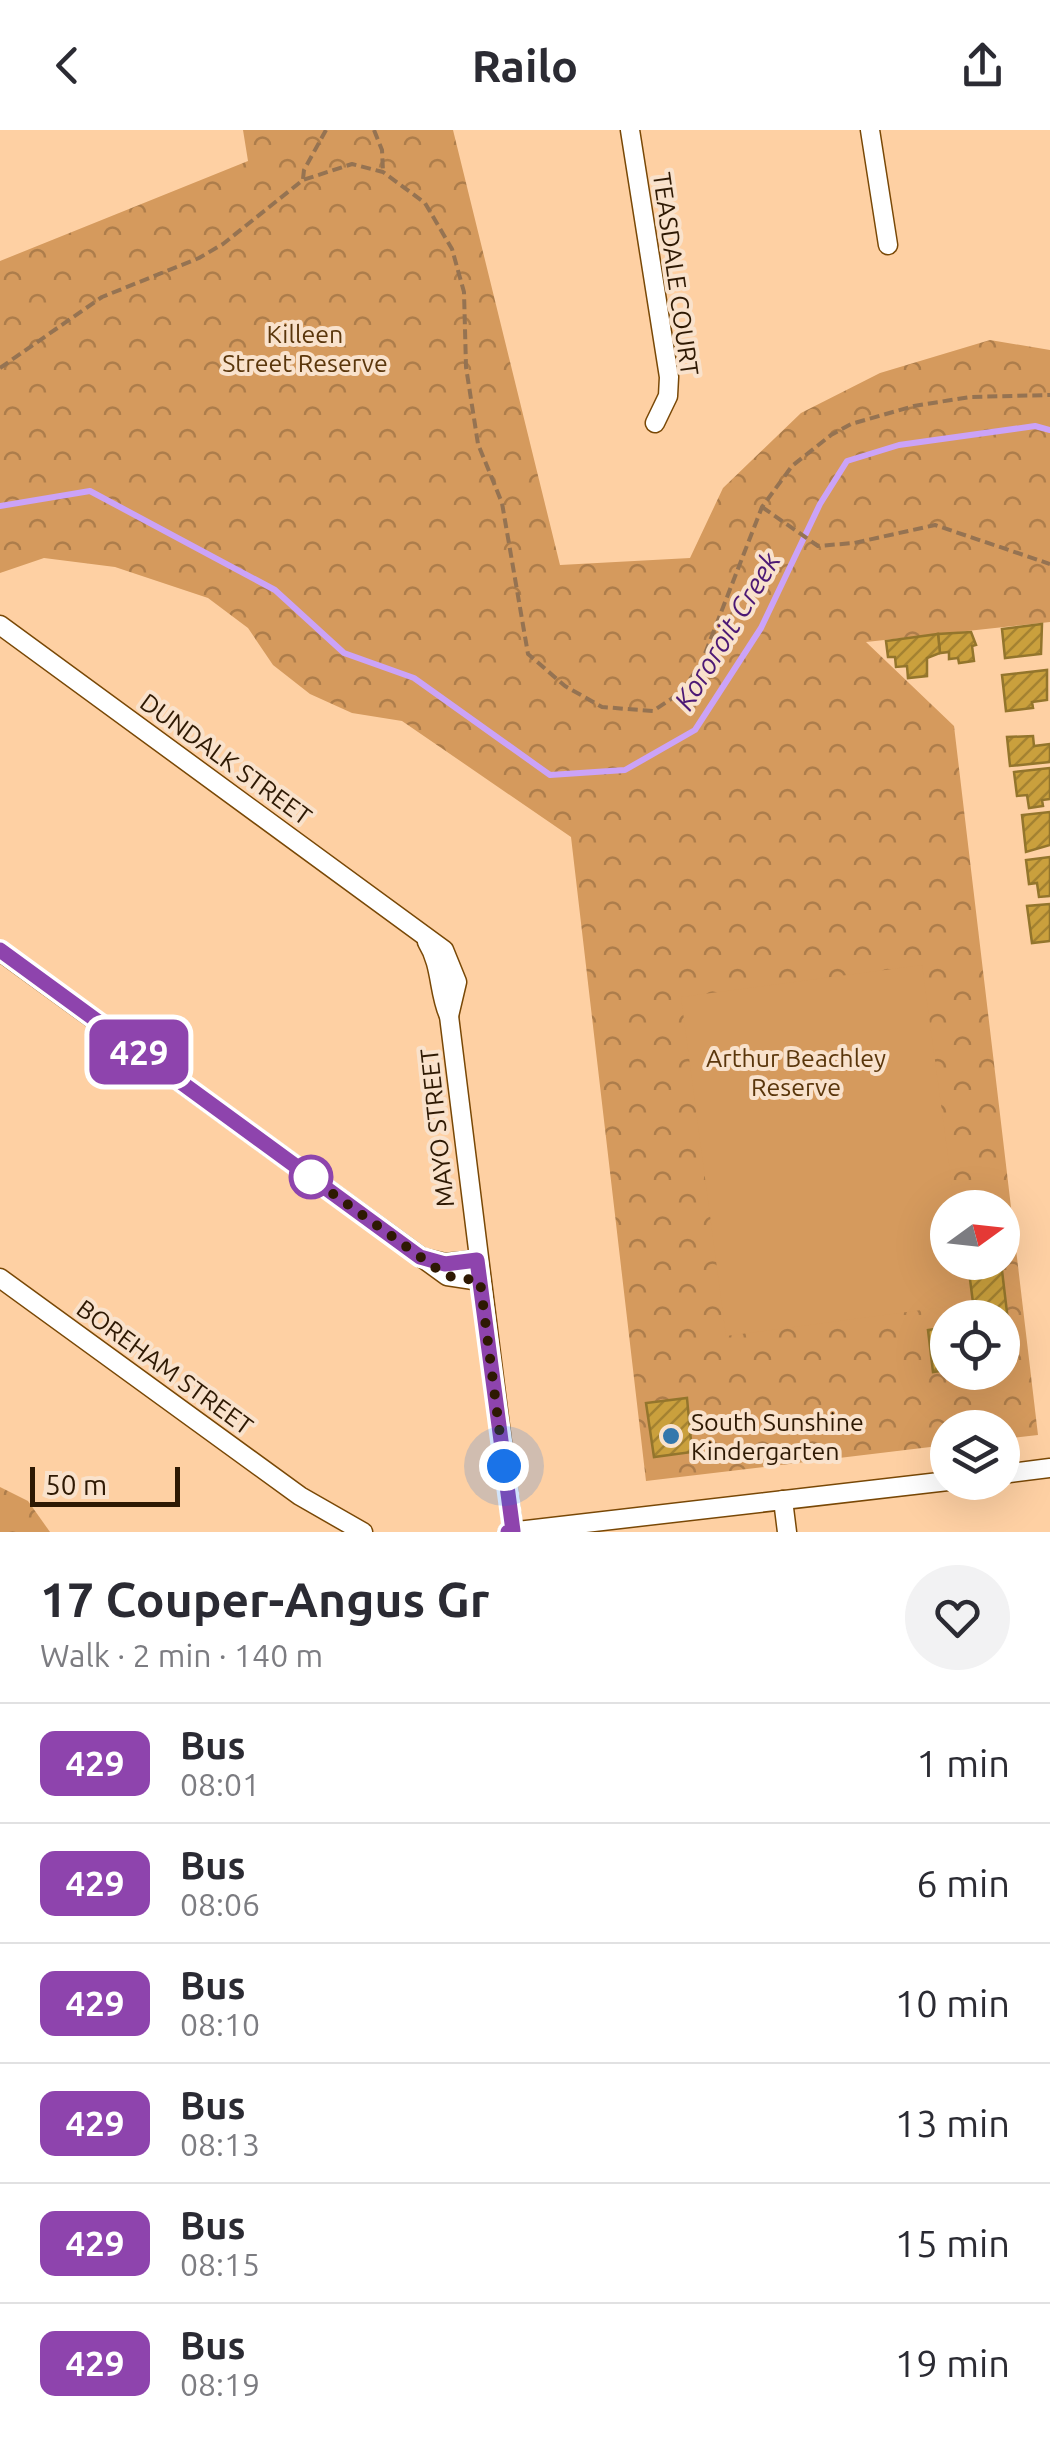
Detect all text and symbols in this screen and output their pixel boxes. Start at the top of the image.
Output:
icon: back [40,38,95,93]
icon: share [955,38,1010,93]
text: Railo [472,40,578,91]
street label: TEASDALE COURT [648,170,704,378]
park label: Killeen Street Reserve [222,320,388,377]
water label: Kororoit Creek [667,546,786,715]
street label: DUNDALK STREET [135,688,317,830]
line badge: 429 [82,1020,196,1084]
text: 429 [109,1032,169,1072]
park label: Arthur Beachley Reserve [706,1044,886,1101]
street label: MAYO STREET [415,1047,459,1209]
unlabelled marker [290,1156,332,1198]
north arrow [930,1190,1020,1280]
map controls [930,1190,1020,1500]
street label: BOREHAM STREET [72,1294,258,1440]
button: locate [930,1300,1020,1390]
place label: South Sunshine Kindergarten [691,1408,864,1465]
button: layers [930,1410,1020,1500]
marker: South Sunshine Kindergarten [660,1425,682,1447]
your location [479,1441,529,1491]
scale bar [30,1462,180,1506]
text: 50 m [45,1469,107,1500]
button: heart [905,1565,1010,1670]
text: 17 Couper-Angus Gr [40,1572,489,1626]
text: Walk · 2 min · 140 m [40,1637,323,1673]
text: Bus [180,1724,245,1766]
text: 1 min [916,1742,1010,1784]
text: 429 [65,1743,125,1783]
text: 08:01 [180,1766,260,1802]
text: Bus [180,1844,245,1886]
text: 6 min [916,1862,1010,1904]
text: 429 [65,1863,125,1903]
text: 08:06 [180,1886,260,1922]
text: Bus [180,1964,245,2006]
text: 10 min [895,1982,1010,2024]
text: 429 [65,1983,125,2023]
text: 08:10 [180,2006,260,2042]
text: Bus [180,2084,245,2126]
text: 13 min [895,2102,1010,2144]
text: 429 [65,2103,125,2143]
text: 08:13 [180,2126,260,2162]
text: Bus [180,2204,245,2246]
text: 15 min [895,2222,1010,2264]
text: 429 [65,2223,125,2263]
text: 08:15 [180,2246,260,2282]
text: Bus [180,2324,245,2366]
text: 19 min [895,2342,1010,2384]
text: 429 [65,2343,125,2383]
text: 08:19 [180,2366,260,2402]

